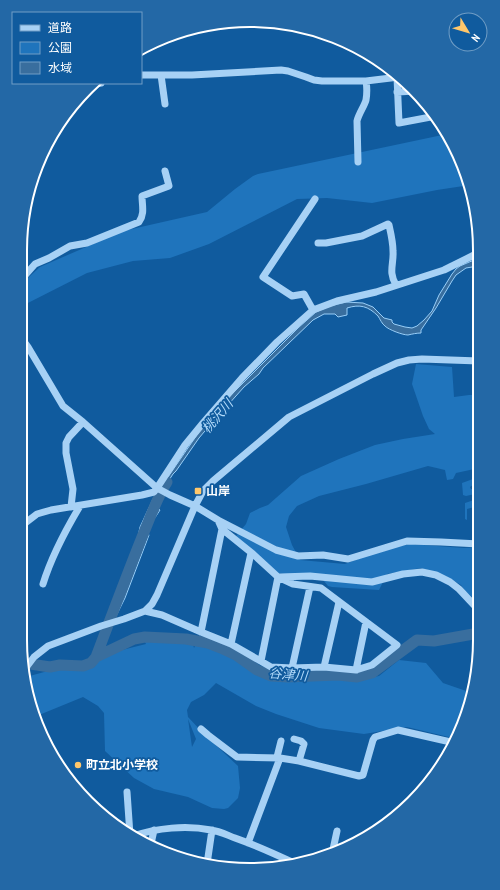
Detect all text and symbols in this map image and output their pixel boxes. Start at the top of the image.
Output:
legend [12,12,142,84]
north arrow [448,12,488,52]
text: 道路 [48,20,72,35]
text: N [469,32,483,45]
text: 公園 [48,40,72,55]
text: 水域 [48,60,72,75]
water label: 桃沢川 [198,395,238,437]
place label: 山岸 [206,483,230,498]
marker: 山岸 [193,486,203,496]
water label: 谷津川 [268,664,310,685]
place label: 町立北小学校 [86,757,158,772]
marker: 町立北小学校 [73,760,83,770]

